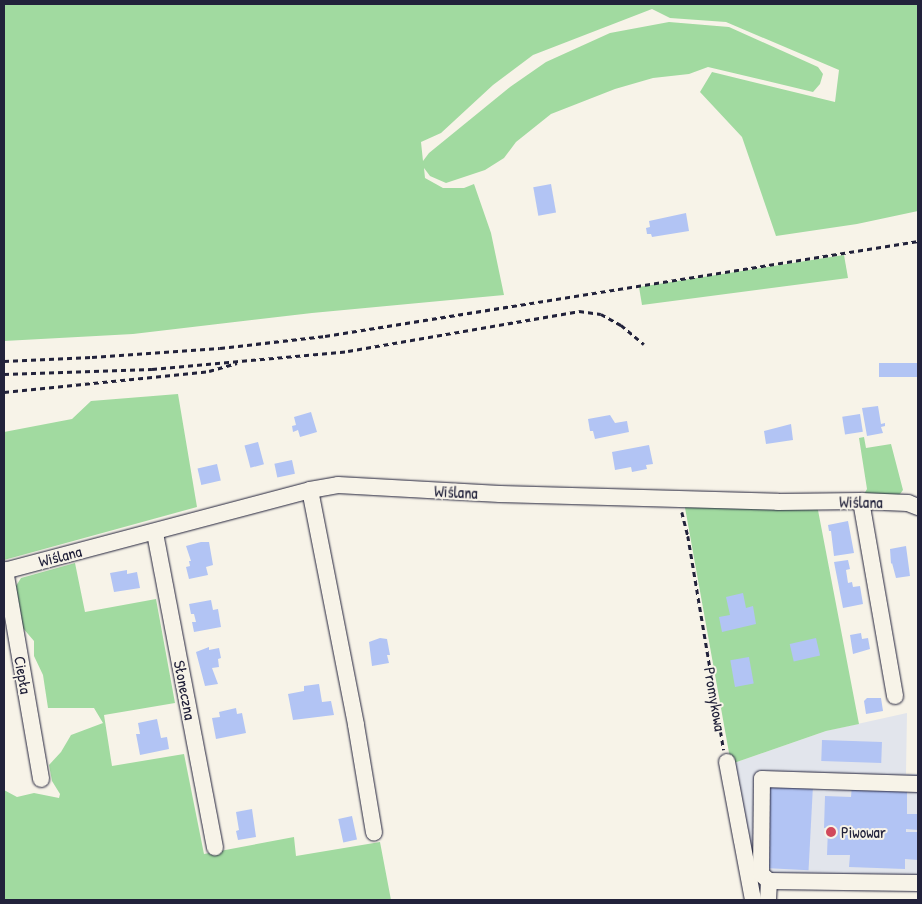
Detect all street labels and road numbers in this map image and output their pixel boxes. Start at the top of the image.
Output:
street label: Wiślana [434,481,478,503]
street label: Wiślana [839,492,883,512]
street label: Wiślana [37,541,83,571]
street label: Ciepła [10,655,36,695]
street label: Słoneczna [170,659,200,721]
street label: Promykowa [700,665,730,733]

